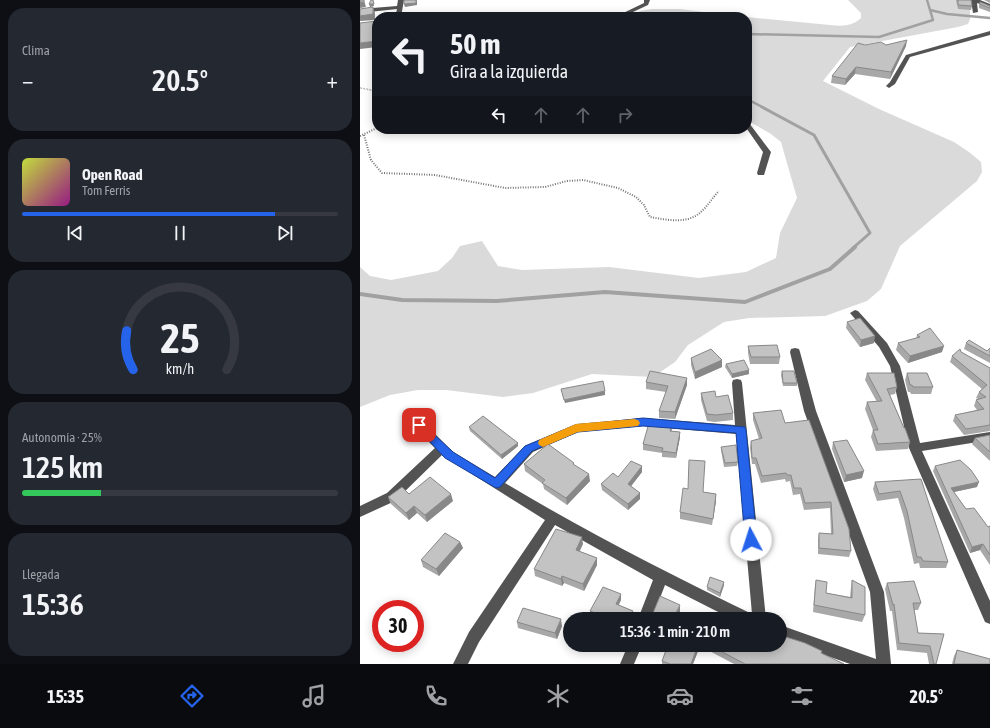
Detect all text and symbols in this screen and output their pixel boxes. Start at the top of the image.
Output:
icon: left [384,28,436,80]
text: 50 m [450,28,500,60]
text: Clima [22,43,50,58]
text: Gira a la izquierda [450,61,568,82]
text: 20.5° [152,63,208,97]
text: − [22,67,33,93]
text: + [327,67,338,93]
icon: left [488,104,510,126]
icon: ahead [530,104,552,126]
icon: ahead [572,104,594,126]
icon: right [614,104,636,126]
text: Open Road [82,166,143,183]
text: Tom Ferris [82,183,130,198]
icon: previous [64,222,86,244]
icon: pause [169,222,191,244]
icon: next [274,222,296,244]
text: 25 [160,314,200,362]
text: km/h [166,361,194,377]
pin [402,408,436,442]
icon: arrive [408,414,430,436]
text: Autonomía · 25% [22,430,102,445]
text: 125 km [22,450,103,484]
position arrow [730,519,772,561]
text: Llegada [22,567,60,582]
text: 15:36 [22,587,84,621]
speed limit sign: 30 [372,600,424,652]
text: 15:36 · 1 min · 210 m [620,623,730,640]
icon: directions [178,682,206,710]
icon: music [300,682,328,710]
icon: phone [422,682,450,710]
icon: climate [544,682,572,710]
icon: car [666,682,694,710]
icon: filters [788,682,816,710]
text: 15:35 [47,686,84,707]
text: 20.5° [909,686,943,707]

